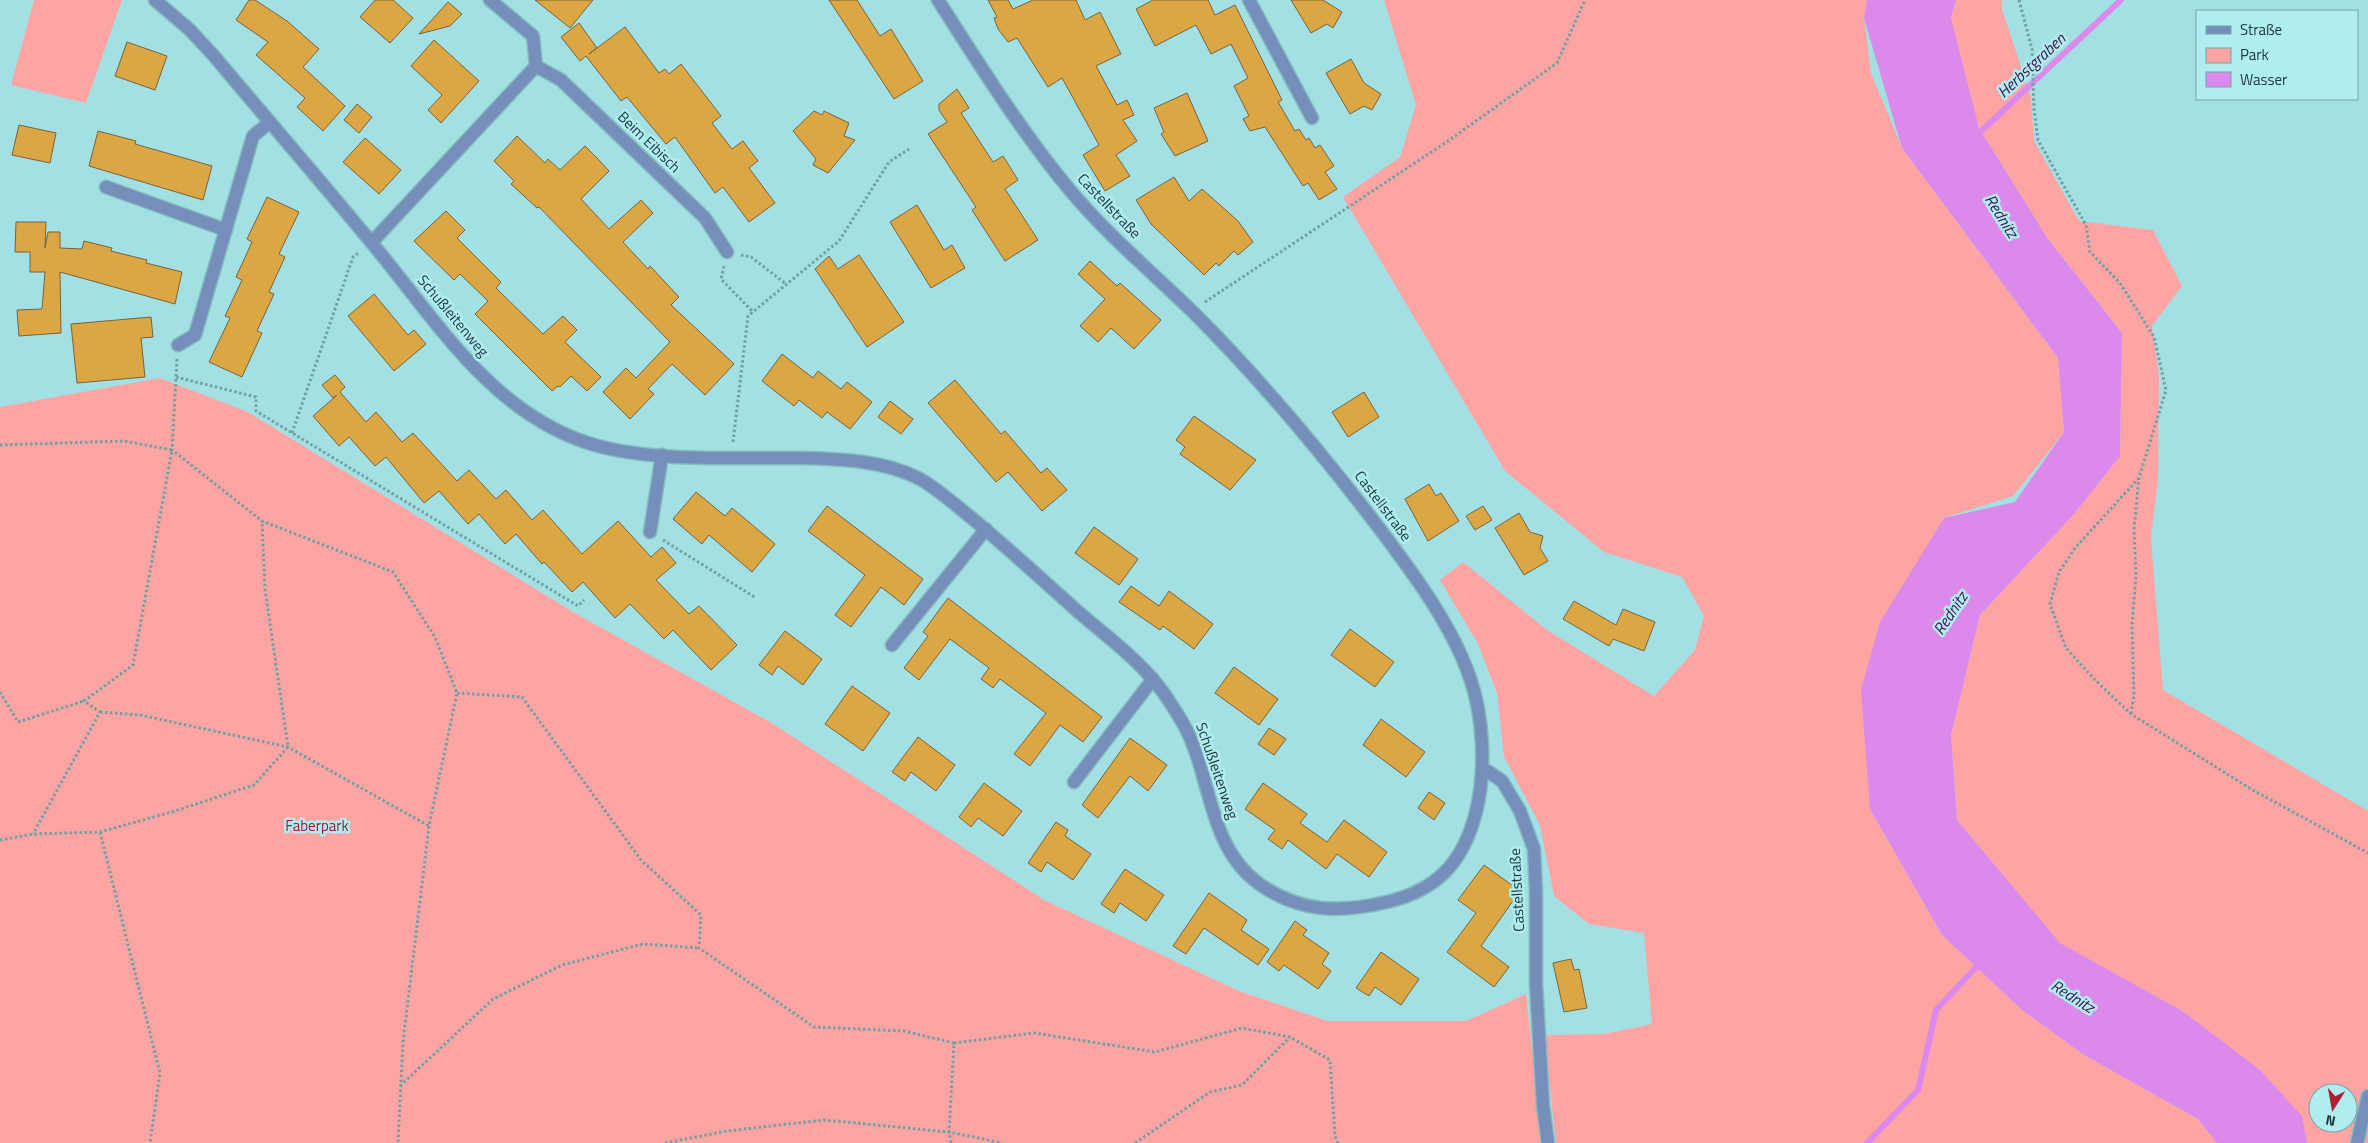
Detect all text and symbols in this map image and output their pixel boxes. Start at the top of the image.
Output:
legend [2196,10,2358,100]
text: Straße [2240,18,2282,41]
water label: Herbstgraben [1991,26,2071,103]
text: Park [2240,43,2269,66]
text: Wasser [2240,68,2287,91]
street label: Beim Eibisch [612,105,686,178]
street label: Castellstraße [1072,168,1147,244]
water label: Rednitz [1979,190,2025,244]
street label: Schußleitenweg [412,270,495,362]
street label: Castellstraße [1349,465,1418,546]
water label: Rednitz [1927,586,1974,639]
street label: Schußleitenweg [1190,719,1245,823]
park label: Faberpark [285,814,349,837]
street label: Castellstraße [1503,848,1530,932]
water label: Rednitz [2047,973,2101,1019]
north arrow [2308,1083,2358,1133]
text: N [2324,1110,2337,1132]

